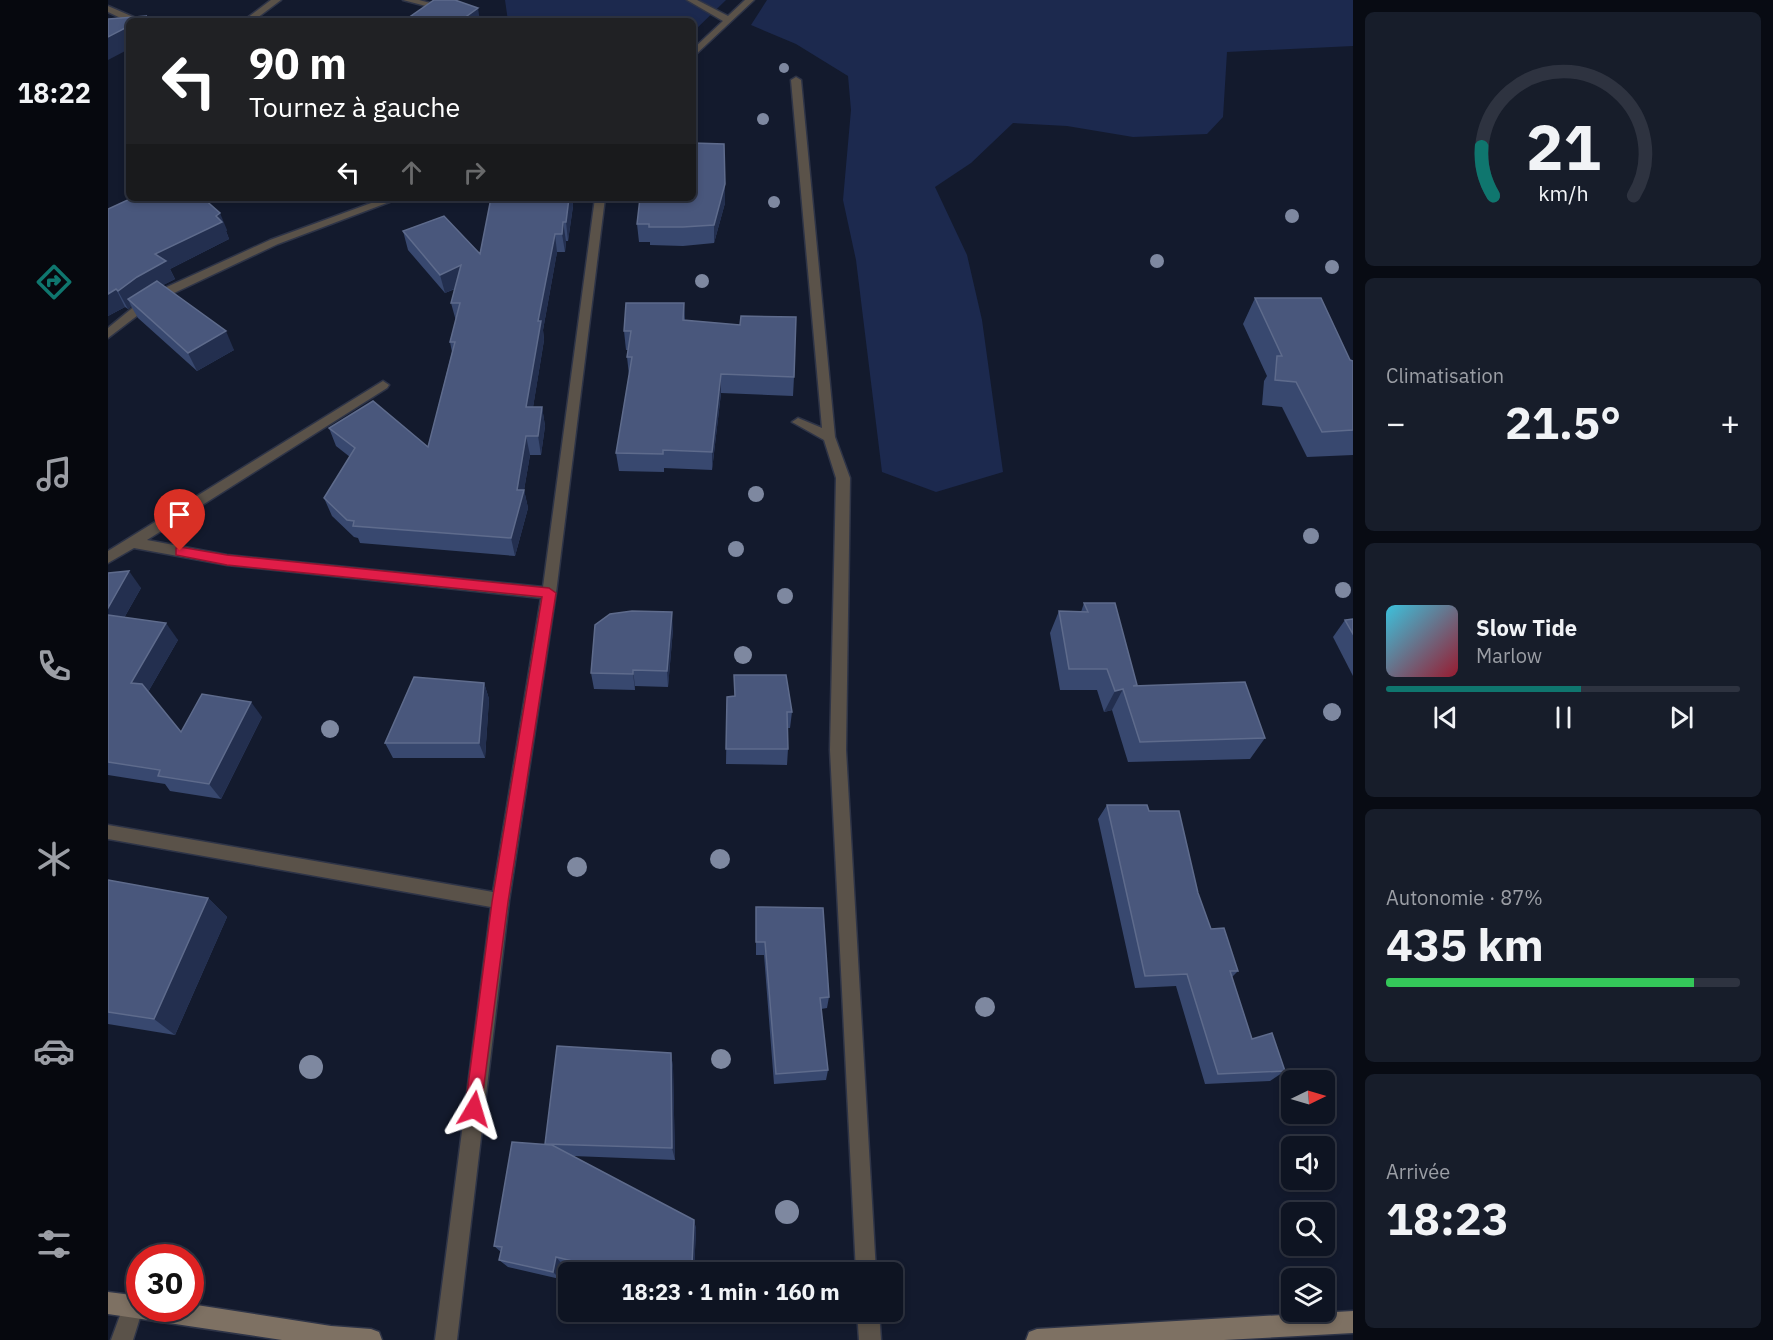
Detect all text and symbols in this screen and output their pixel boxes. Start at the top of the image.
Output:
text: 90 m [249,36,347,91]
icon: left [150,42,228,120]
text: 18:22 [17,75,91,110]
text: Tournez à gauche [249,89,460,124]
text: 21 [1526,106,1600,187]
icon: left [332,156,365,189]
icon: ahead [395,156,428,189]
icon: right [458,156,491,189]
text: km/h [1538,179,1588,207]
icon: directions [33,261,75,303]
text: Climatisation [1386,362,1504,389]
text: 21.5° [1505,393,1621,451]
text: − [1386,401,1406,444]
text: + [1720,401,1740,444]
icon: music [33,453,75,495]
pin [154,489,205,551]
icon: arrive [163,498,196,531]
text: Slow Tide [1476,613,1577,642]
text: Marlow [1476,642,1542,669]
icon: phone [33,645,75,687]
icon: previous [1429,701,1462,734]
icon: pause [1547,701,1580,734]
icon: next [1665,701,1698,734]
icon: climate [33,838,75,880]
text: Autonomie · 87% [1386,884,1543,911]
text: 435 km [1386,915,1544,973]
icon: car [33,1030,75,1072]
north arrow [1281,1070,1335,1124]
map controls [1281,1070,1335,1322]
position arrow [442,1077,506,1141]
button: sound [1281,1136,1335,1190]
text: Arrivée [1386,1158,1450,1185]
text: 18:23 [1386,1189,1509,1247]
button: search [1281,1202,1335,1256]
icon: filters [33,1223,75,1265]
speed limit sign: 30 [126,1244,204,1322]
button: layers [1281,1268,1335,1322]
text: 18:23 · 1 min · 160 m [621,1277,840,1306]

